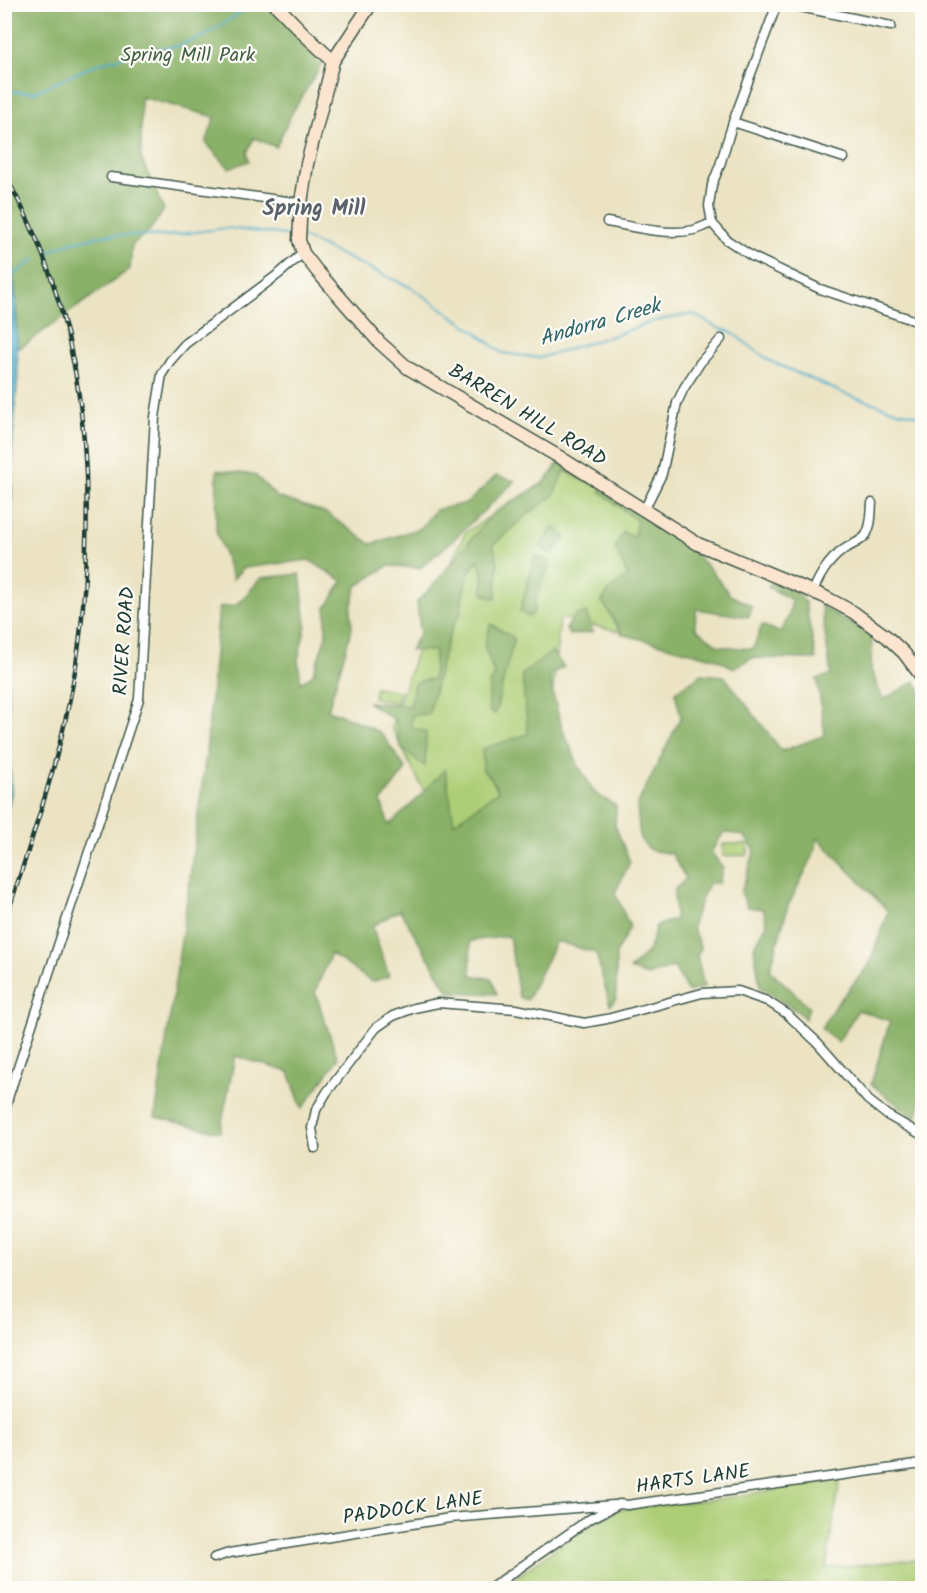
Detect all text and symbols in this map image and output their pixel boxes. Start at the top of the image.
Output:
park label: Spring Mill Park [121,40,256,72]
district label: Spring Mill [263,192,366,227]
water label: Andorra Creek [536,289,667,356]
street label: BARREN HILL ROAD [442,356,612,476]
street label: RIVER ROAD [105,585,145,696]
street label: HARTS LANE [634,1456,753,1504]
street label: PADDOCK LANE [341,1483,486,1535]

